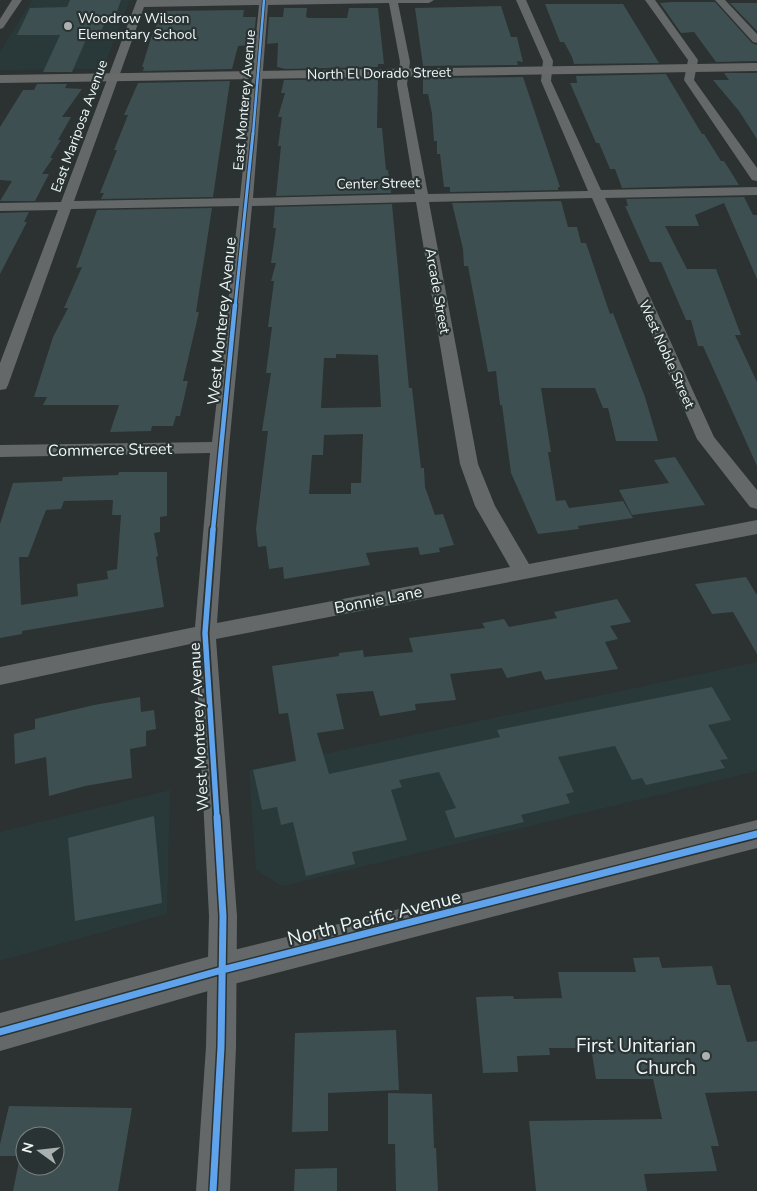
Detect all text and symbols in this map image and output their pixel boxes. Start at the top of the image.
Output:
place label: Woodrow Wilson Elementary School [78,9,197,44]
marker: Woodrow Wilson Elementary School [62,20,74,32]
street label: East Monterey Avenue [229,29,260,171]
street label: East Mariposa Avenue [47,57,112,195]
street label: North El Dorado Street [307,63,451,84]
street label: Center Street [336,173,420,194]
street label: West Monterey Avenue [202,236,242,406]
street label: Arcade Street [421,247,454,335]
street label: West Noble Street [634,297,699,412]
street label: Commerce Street [48,438,173,462]
street label: Bonnie Lane [332,581,424,619]
street label: West Monterey Avenue [184,642,214,812]
street label: North Pacific Avenue [285,884,464,952]
place label: First Unitarian Church [576,1033,696,1081]
marker: First Unitarian Church [700,1050,712,1062]
north arrow [15,1126,65,1176]
text: N [17,1140,38,1155]

